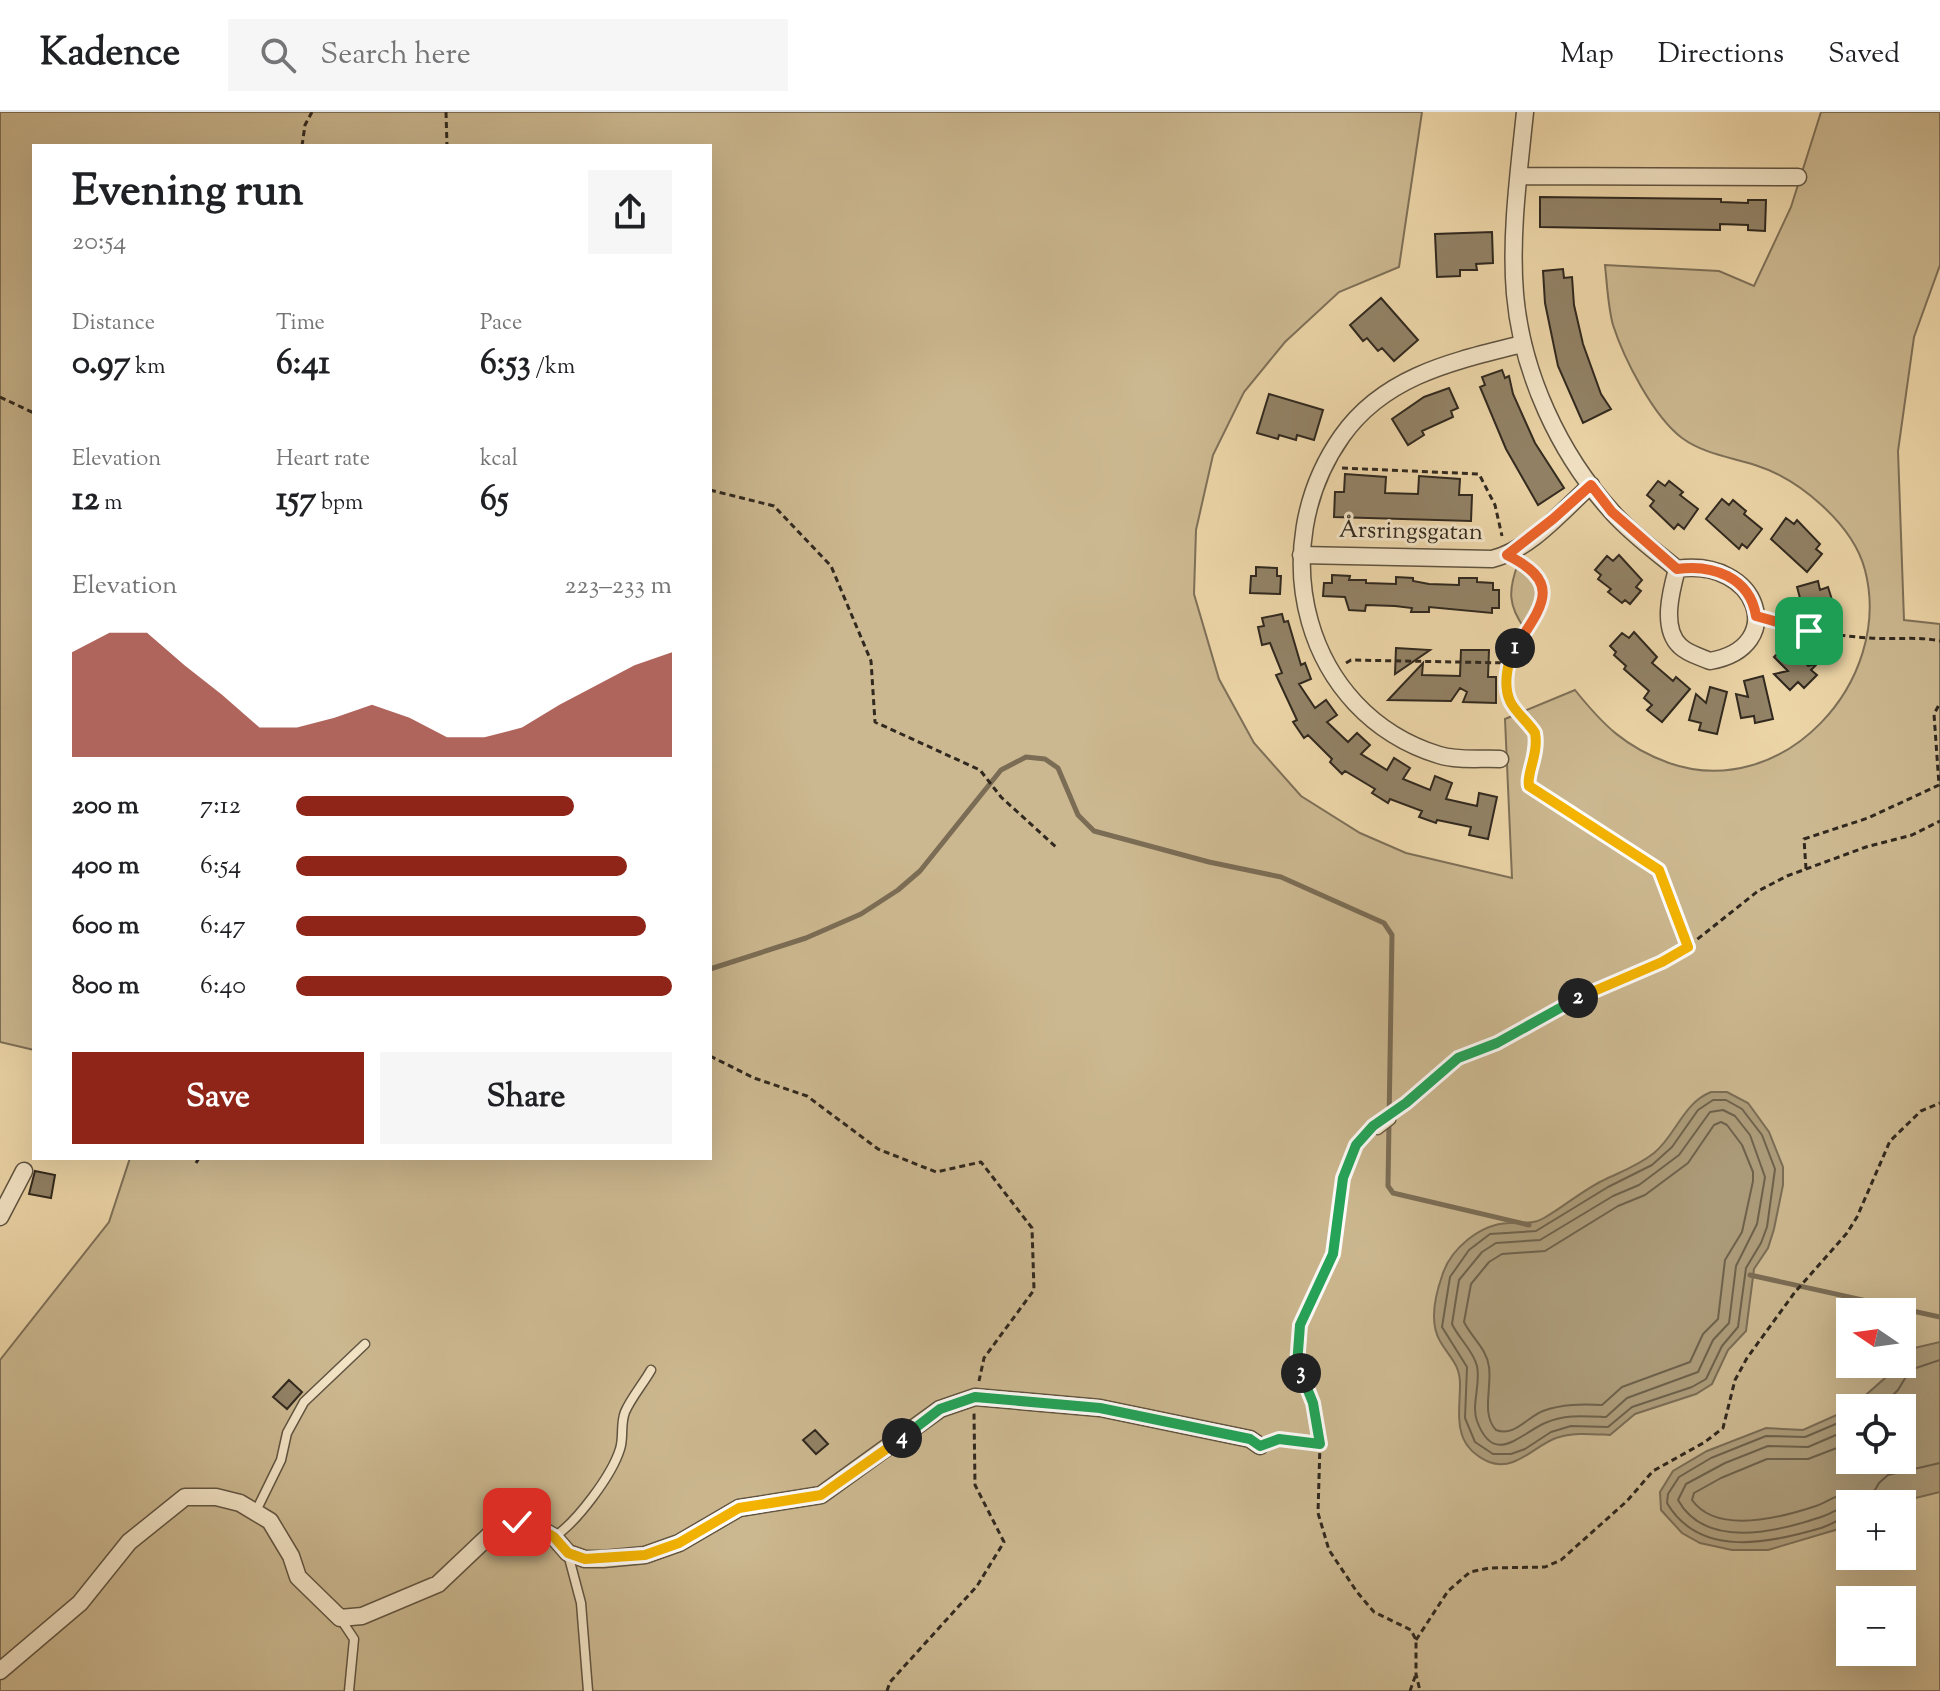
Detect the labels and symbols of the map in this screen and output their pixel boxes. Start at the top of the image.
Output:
street label: Årsringsgatan [1339,514,1483,550]
pin [1775,597,1843,665]
pin: 1 [1495,628,1535,668]
pin: 2 [1558,978,1598,1018]
north arrow [1836,1298,1916,1378]
pin: 3 [1281,1353,1321,1393]
pin: 4 [882,1418,922,1458]
pin [483,1488,551,1556]

